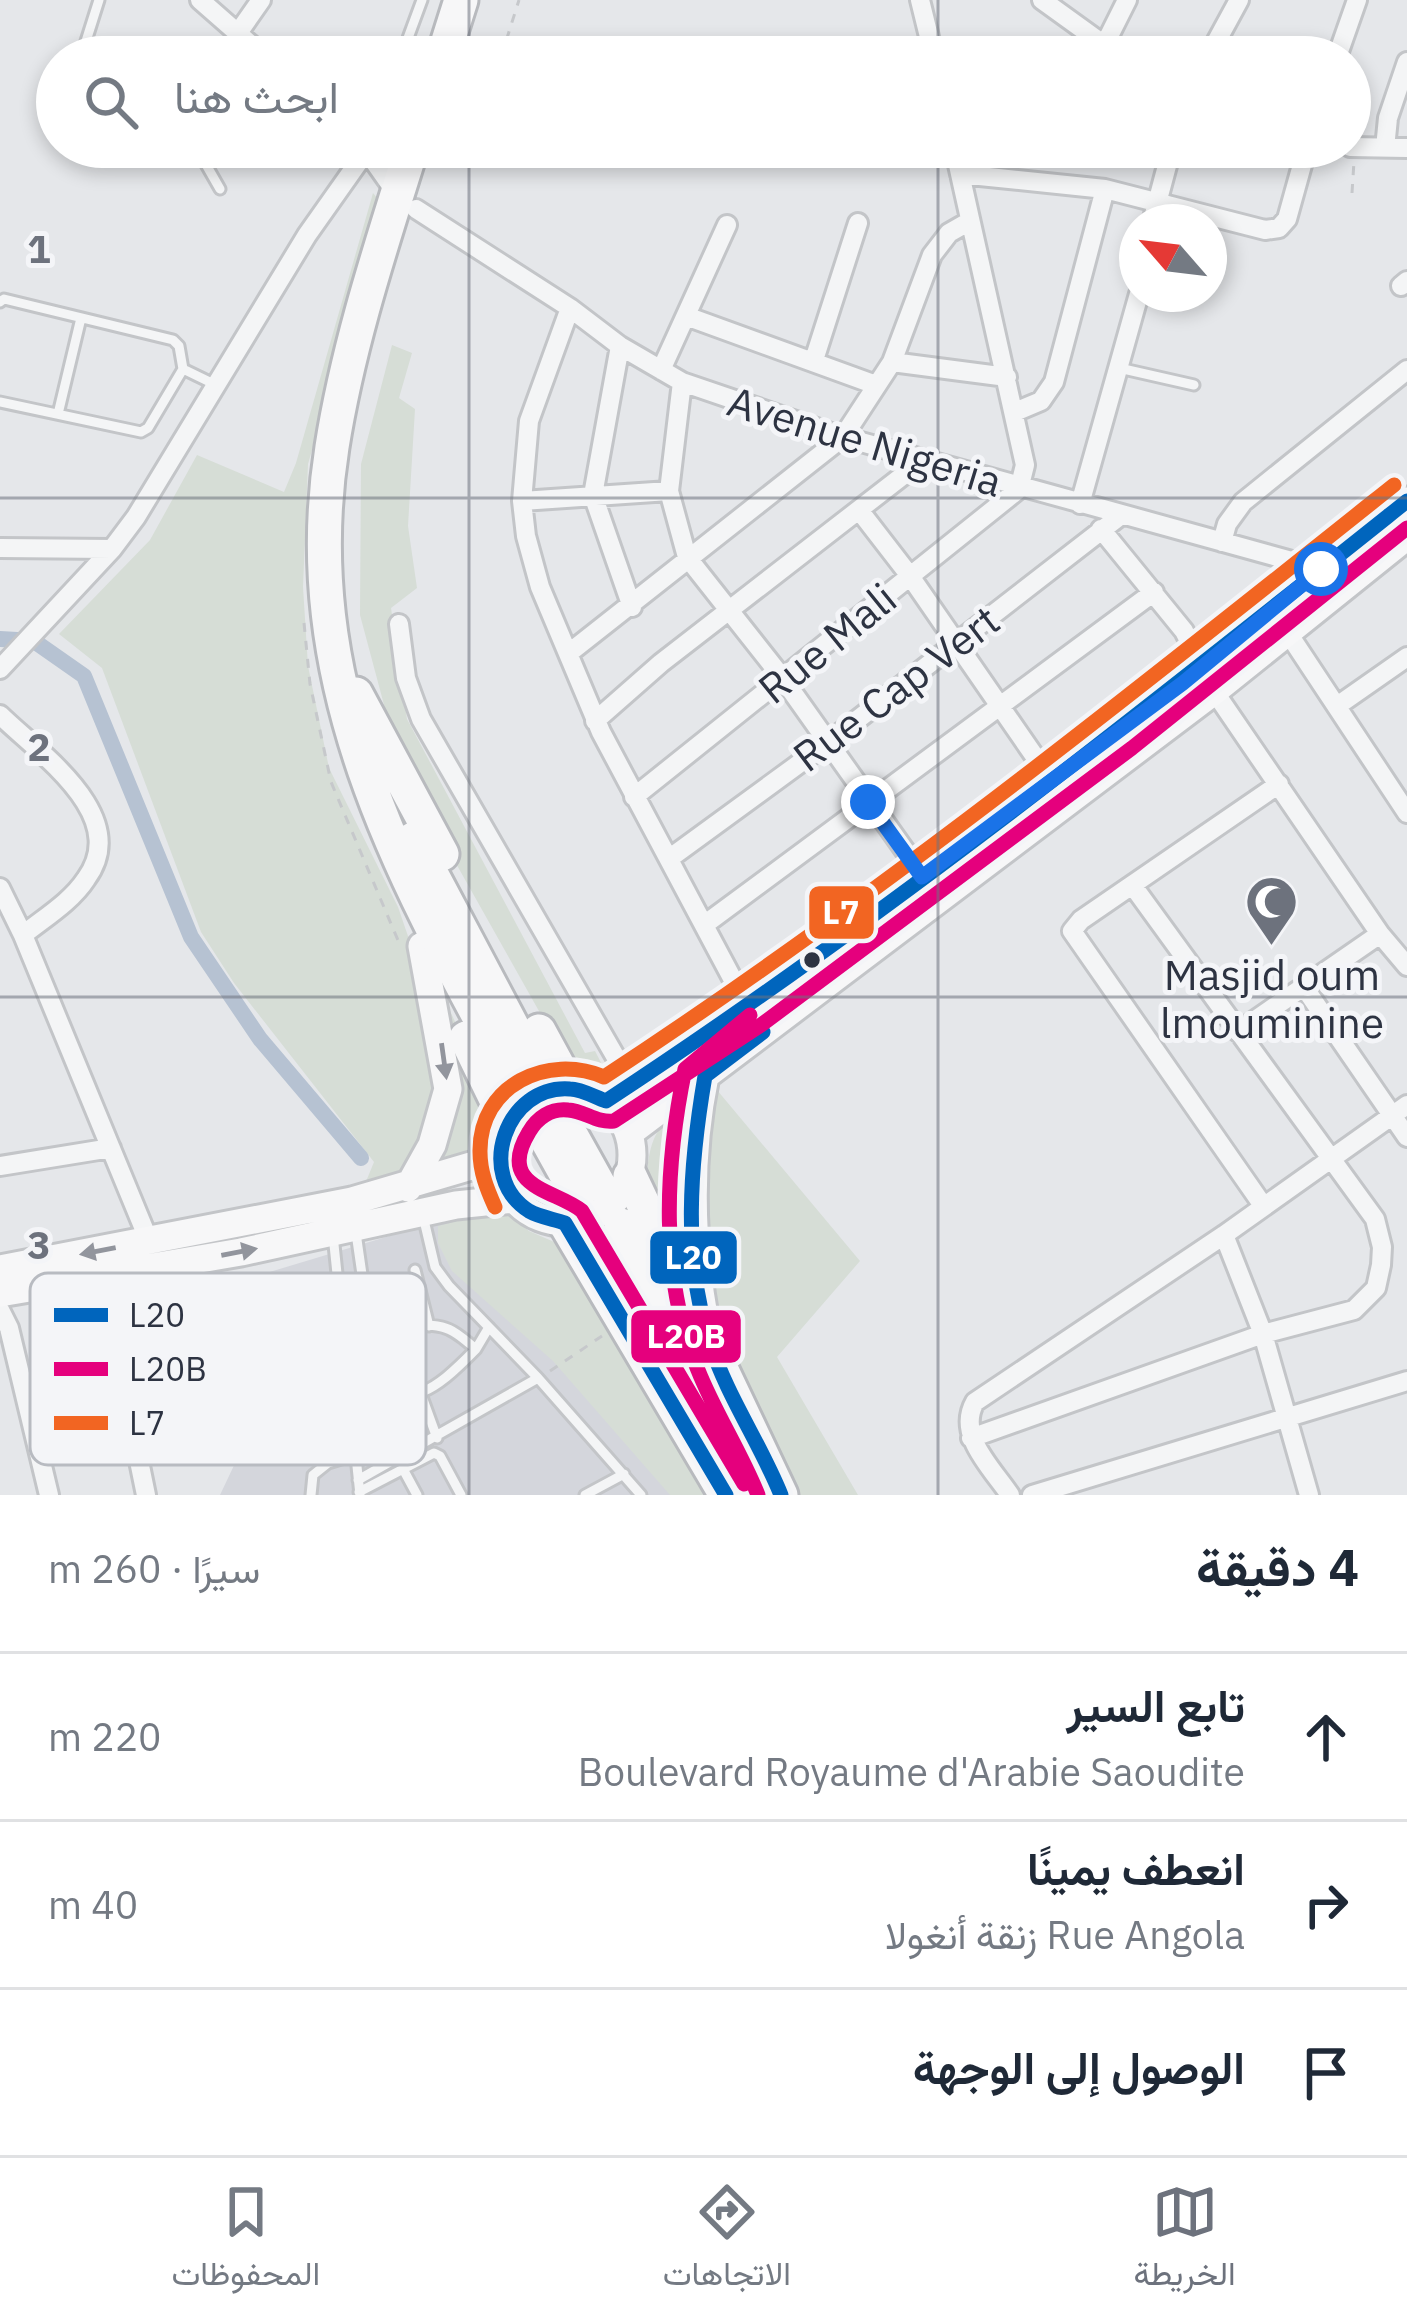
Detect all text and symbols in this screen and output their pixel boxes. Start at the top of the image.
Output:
search box [36,36,1371,168]
text: ابحث هنا [174,67,339,125]
icon: search [78,69,144,135]
north arrow [1119,204,1227,312]
text: 1 [27,223,51,274]
street label: Avenue Nigeria [721,373,1009,509]
route start [1294,542,1348,596]
street label: Rue Mali [747,571,907,715]
street label: Rue Cap Vert [782,593,1010,783]
text: 2 [27,721,51,772]
route end [841,775,895,829]
mosque icon: Masjid oum lmouminine [1244,874,1300,948]
line badge: L7 [807,884,876,941]
text: L7 [822,890,860,933]
place label: Masjid oum lmouminine [1160,947,1384,1050]
unlabelled marker [801,949,823,971]
one-way arrow [435,1043,454,1080]
text: 3 [27,1219,51,1270]
line badge: L20 [648,1229,739,1286]
text: L20 [664,1235,722,1278]
one-way arrow [79,1242,117,1260]
one-way arrow [221,1242,259,1260]
legend [30,1273,426,1465]
text: L20 [129,1293,185,1336]
line badge: L20B [629,1308,743,1365]
text: L20B [646,1314,726,1357]
text: L20B [129,1347,207,1390]
text: L7 [129,1401,165,1444]
text: 4 دقيقة [1196,1534,1359,1600]
text: سيرًا · 260 m [48,1543,260,1594]
text: تابع السير [1067,1676,1245,1734]
icon: ahead [1293,1704,1359,1770]
text: 220 m [48,1711,161,1762]
text: Boulevard Royaume d'Arabie Saoudite [578,1746,1245,1797]
text: انعطف يمينًا [1027,1839,1245,1897]
icon: right [1293,1872,1359,1938]
text: 40 m [48,1879,138,1930]
text: Rue Angola زنقة أنغولا [885,1909,1245,1960]
text: الوصول إلى الوجهة [913,2038,1245,2096]
icon: arrive [1293,2040,1359,2106]
tab: المحفوظات [171,2179,320,2303]
tab: الاتجاهات [663,2179,791,2303]
tab: الخريطة [1134,2179,1236,2303]

